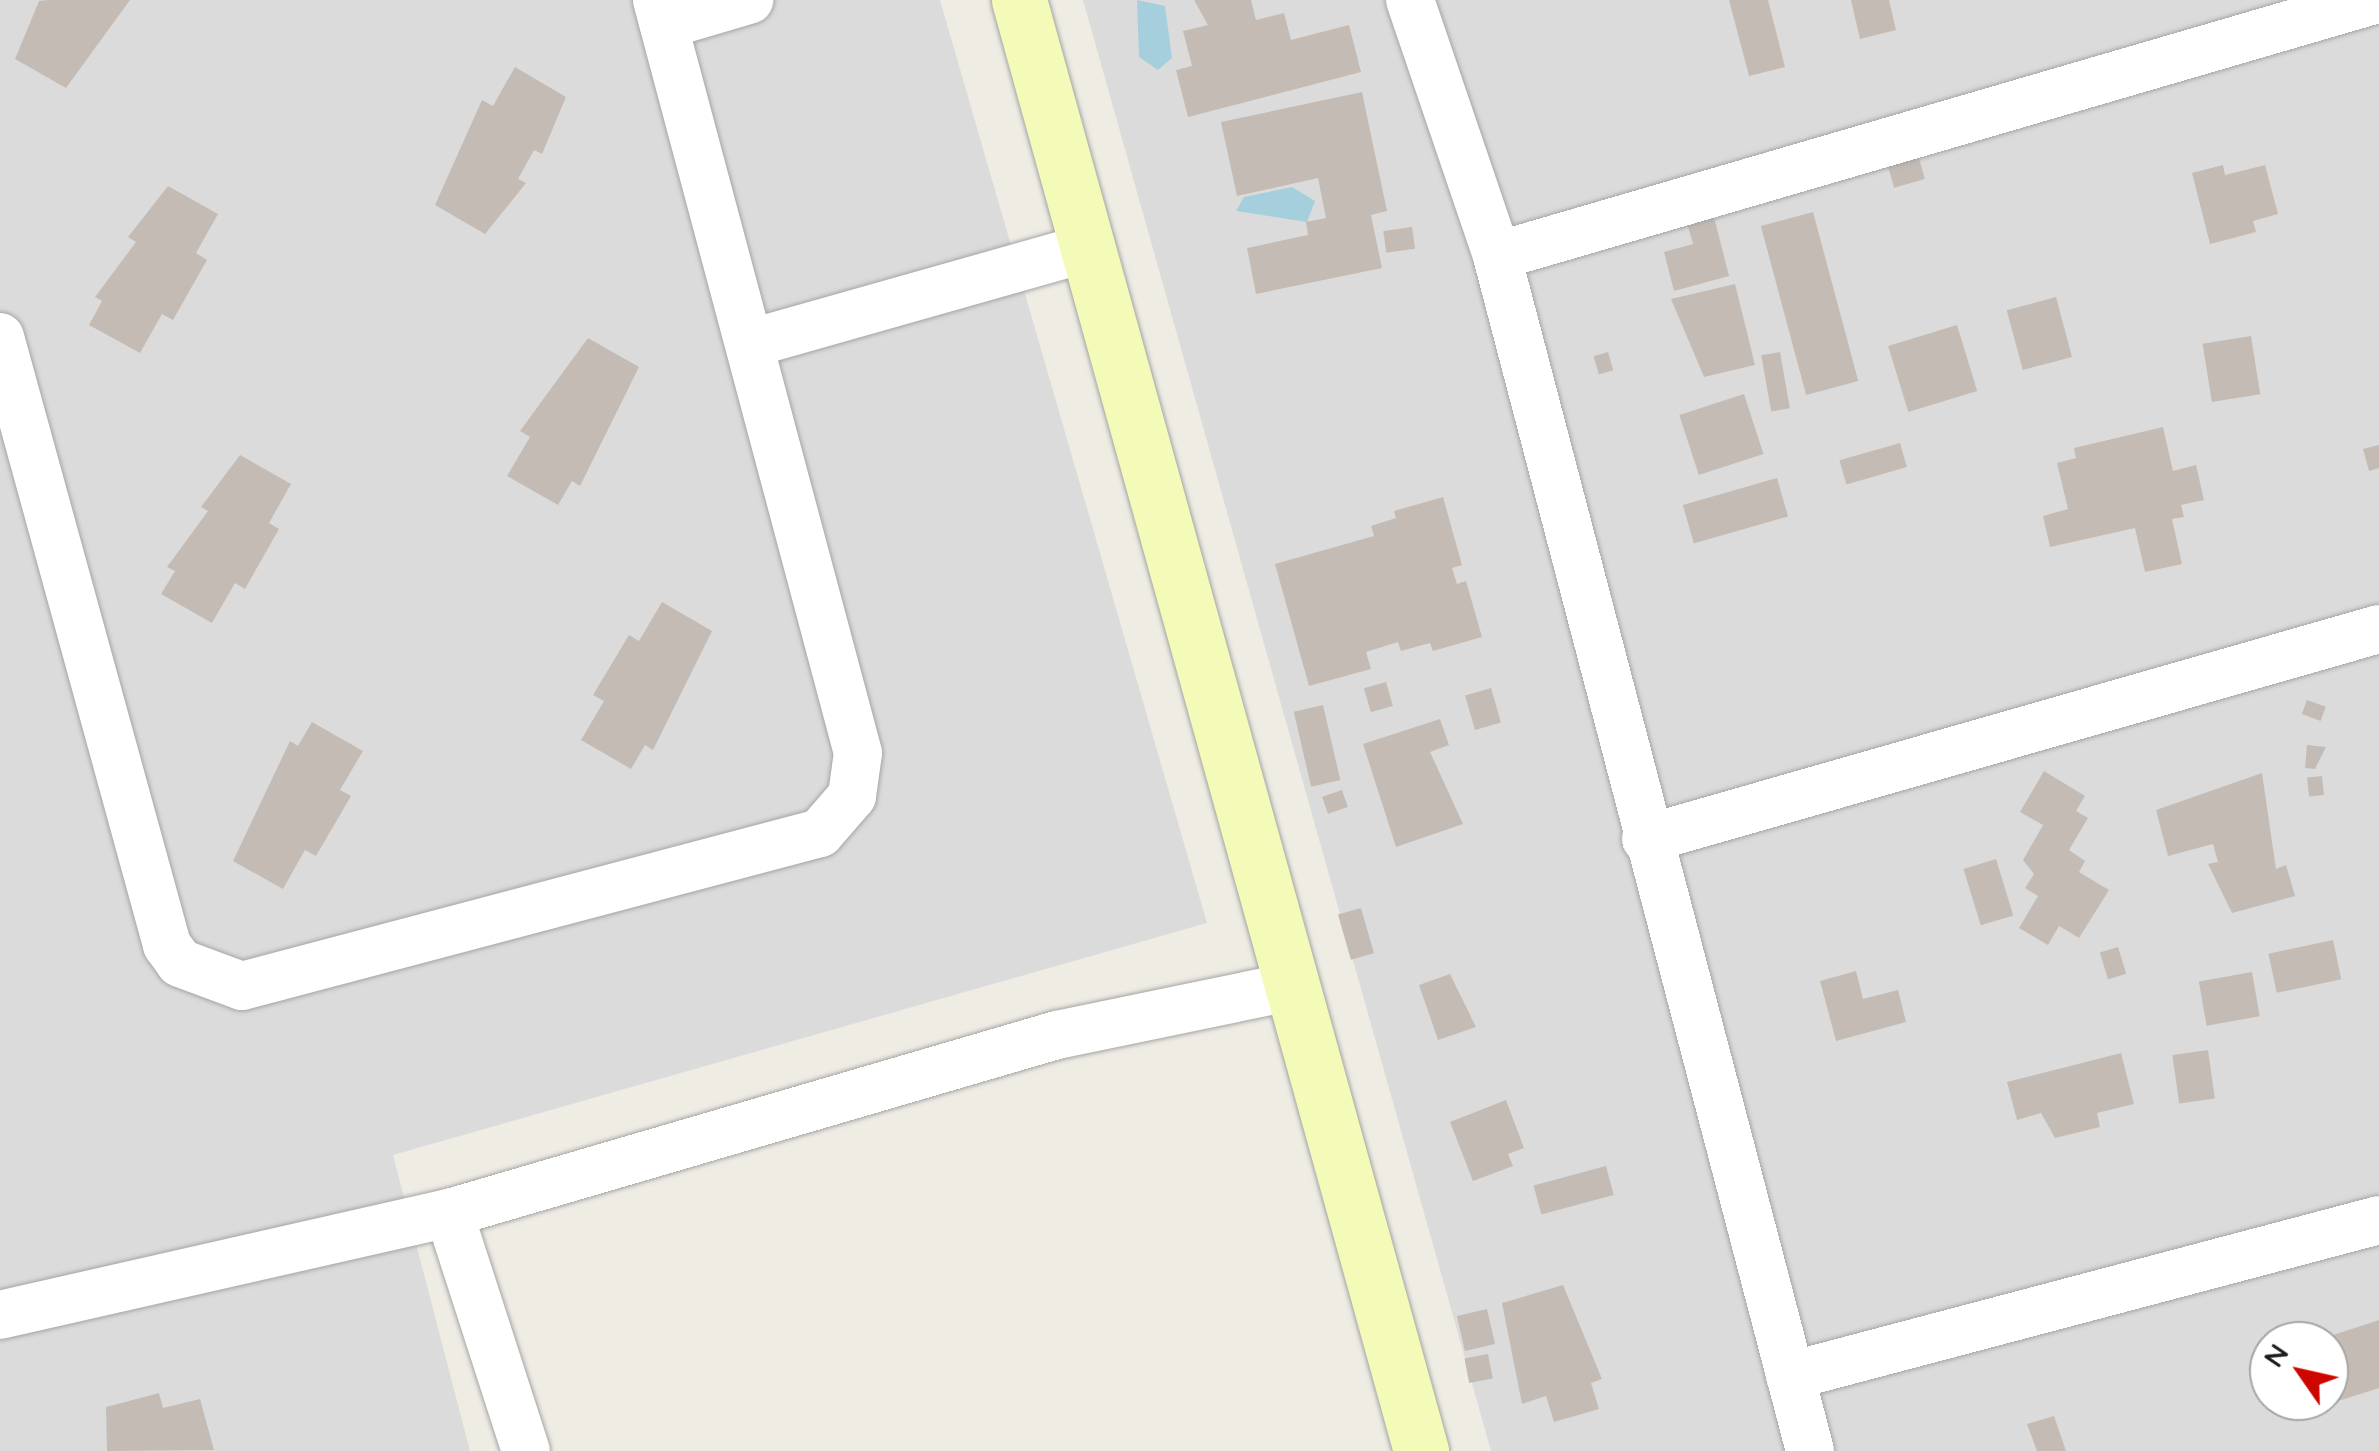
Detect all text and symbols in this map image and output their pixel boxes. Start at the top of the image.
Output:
north arrow [2249,1321,2349,1421]
text: N [2255,1337,2296,1373]

